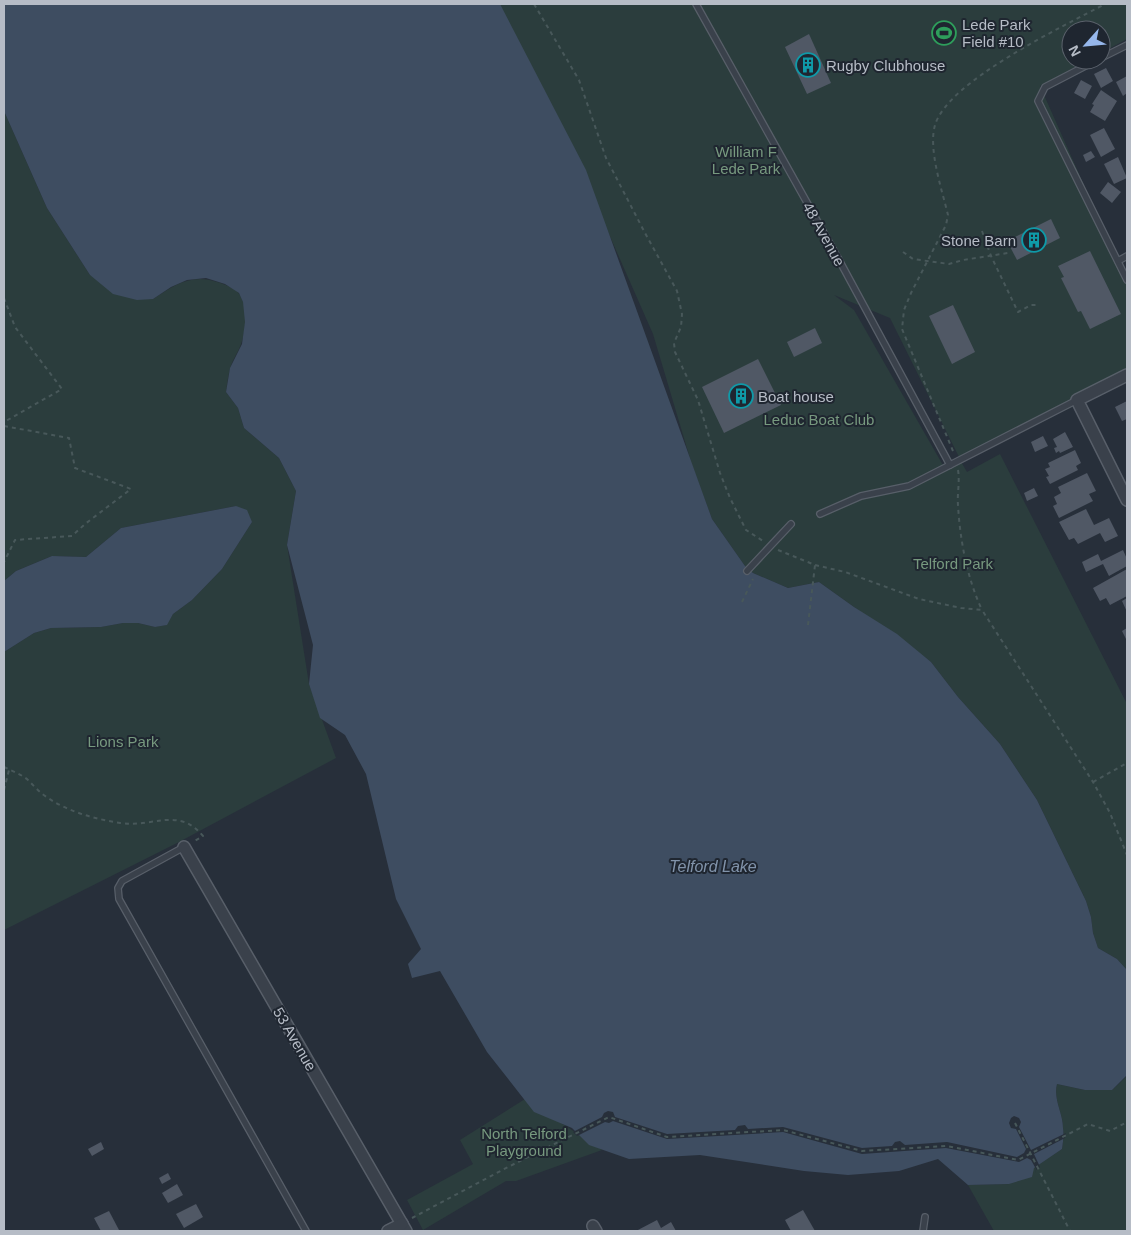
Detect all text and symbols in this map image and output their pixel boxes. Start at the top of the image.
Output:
place label: Lede Park Field #10 [962,16,1031,50]
sports icon: Lede Park Field #10 [931,20,957,46]
north arrow [1061,20,1111,70]
text: N [1065,43,1084,59]
building icon: Rugby Clubhouse [795,52,821,78]
place label: Rugby Clubhouse [826,57,945,74]
park label: William F Lede Park [712,143,781,177]
street label: 48 Avenue [799,199,849,269]
building icon: Stone Barn [1021,227,1047,253]
place label: Stone Barn [941,232,1016,249]
building icon: Boat house [728,383,754,409]
place label: Boat house [758,388,834,405]
park label: Leduc Boat Club [764,411,874,428]
park label: Telford Park [913,555,994,572]
park label: Lions Park [88,733,159,750]
water label: Telford Lake [669,858,757,875]
street label: 53 Avenue [270,1004,320,1074]
park label: North Telford Playground [481,1125,567,1159]

